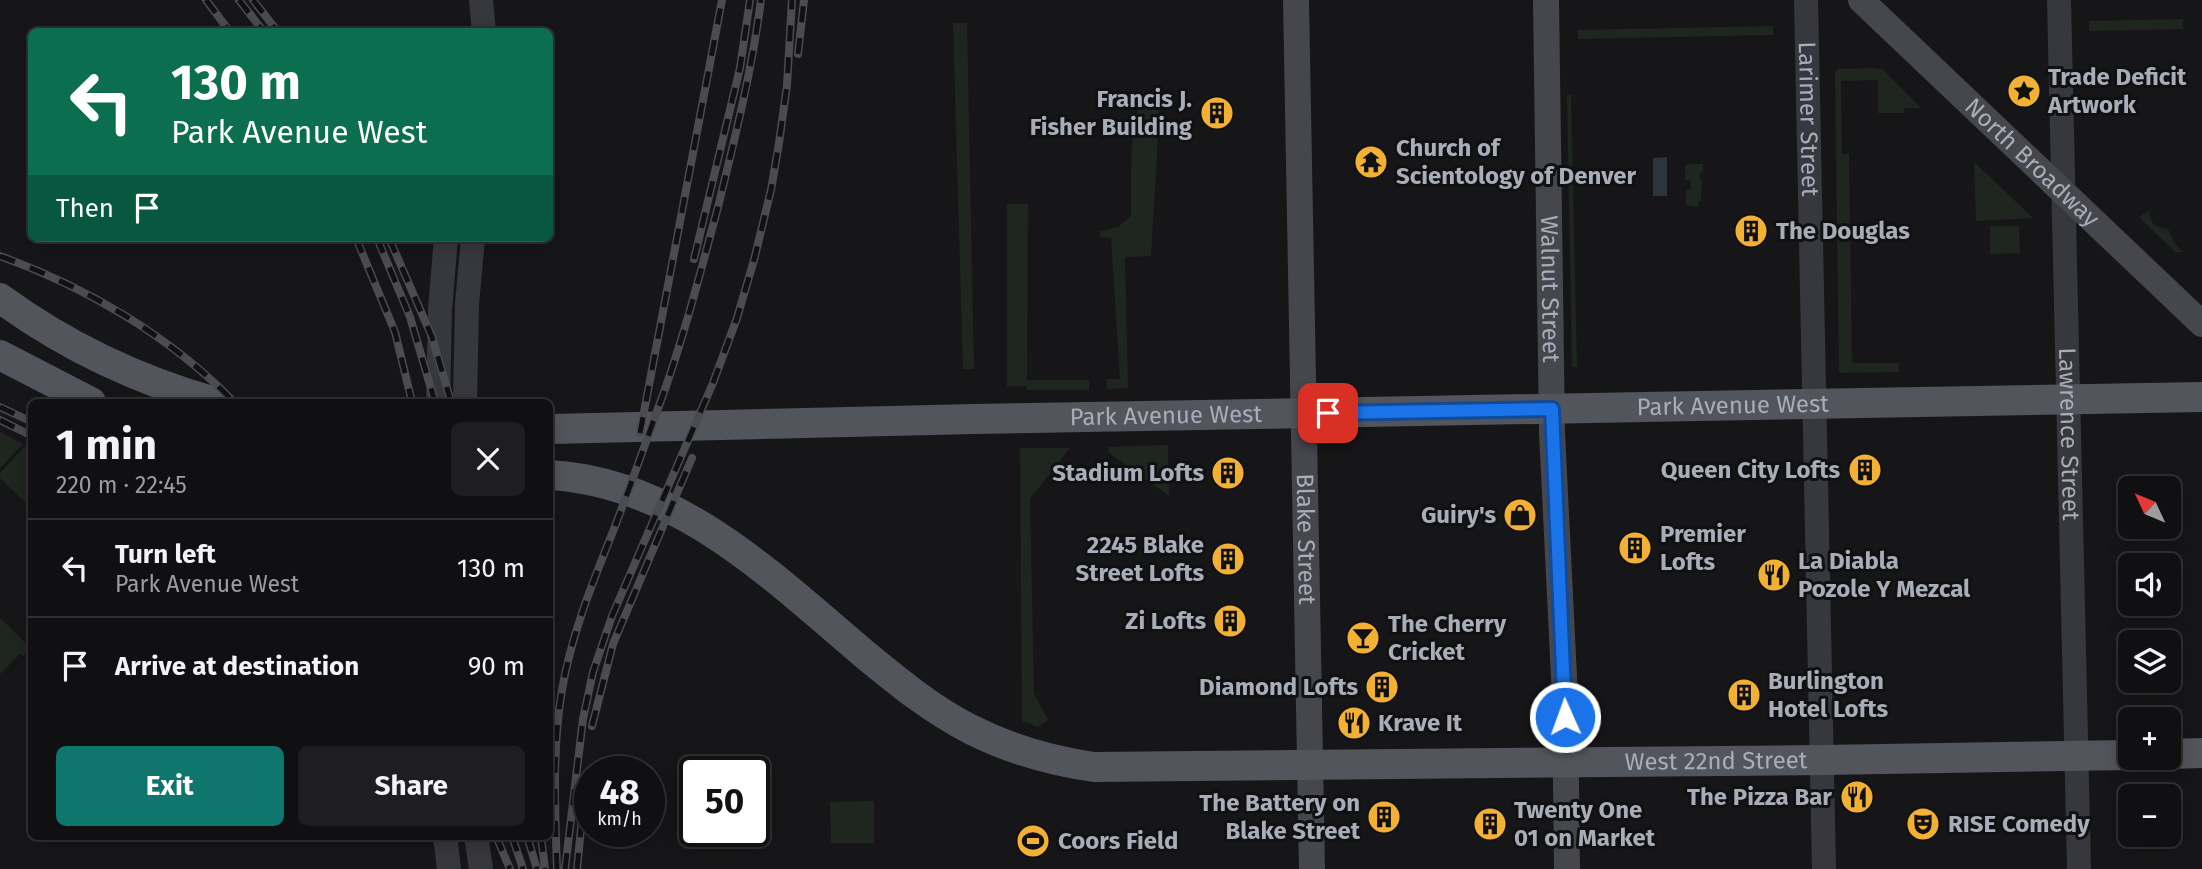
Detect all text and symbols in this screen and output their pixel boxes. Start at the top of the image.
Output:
street label: Larimer Street [1793,41,1824,197]
text: 130 m [171,53,301,112]
icon: left [56,56,147,147]
place label: Trade Deficit Artwork [2047,63,2187,119]
place icon: Trade Deficit Artwork [2005,72,2043,110]
place label: Francis J. Fisher Building [1030,85,1193,141]
street label: North Broadway [1959,92,2105,233]
building icon: Francis J. Fisher Building [1198,94,1236,132]
text: Park Avenue West [171,113,427,151]
place label: Church of Scientology of Denver [1396,134,1636,190]
temple icon: Church of Scientology of Denver [1352,143,1390,181]
icon: arrive [128,189,166,227]
text: Then [56,193,114,224]
building icon: The Douglas [1732,212,1770,250]
street label: Walnut Street [1535,215,1565,363]
place label: The Douglas [1776,217,1910,245]
street label: Lawrence Street [2053,347,2085,521]
pin [1298,383,1358,443]
street label: Park Avenue West [1636,390,1829,421]
icon: arrive [1309,394,1347,432]
street label: Park Avenue West [1069,400,1263,431]
text: 1 min [56,420,157,470]
button: close [451,422,525,496]
building icon: Queen City Lofts [1846,451,1884,489]
building icon: Stadium Lofts [1209,454,1247,492]
place label: Queen City Lofts [1661,456,1840,484]
place label: Stadium Lofts [1052,459,1204,487]
text: 220 m · 22:45 [56,471,187,499]
street label: Blake Street [1291,473,1321,605]
north arrow [2118,476,2180,539]
map controls [2118,476,2181,847]
shop icon: Guiry's [1501,496,1539,534]
place label: Guiry's [1421,501,1496,529]
place label: Premier Lofts [1660,520,1746,576]
building icon: Premier Lofts [1616,529,1654,567]
place label: 2245 Blake Street Lofts [1076,531,1204,587]
text: Turn left [115,539,216,570]
building icon: 2245 Blake Street Lofts [1209,540,1247,578]
place label: La Diabla Pozole Y Mezcal [1798,547,1971,603]
icon: left [56,549,94,587]
text: 130 m [457,553,525,584]
button: sound [2118,553,2181,616]
restaurant icon: La Diabla Pozole Y Mezcal [1755,556,1793,594]
text: Park Avenue West [115,570,299,598]
building icon: Zi Lofts [1211,602,1249,640]
place label: Zi Lofts [1125,607,1206,635]
place label: The Cherry Cricket [1388,610,1507,666]
bar icon: The Cherry Cricket [1344,619,1382,657]
button: layers [2118,630,2181,693]
icon: arrive [56,647,94,685]
text: Arrive at destination [115,651,359,682]
text: 90 m [468,651,525,682]
place label: Burlington Hotel Lofts [1768,667,1888,723]
building icon: Diamond Lofts [1363,668,1401,706]
place label: Diamond Lofts [1199,673,1358,701]
building icon: Burlington Hotel Lofts [1725,676,1763,714]
position arrow [1528,680,1602,754]
restaurant icon: Krave It [1335,704,1373,742]
button: + [2118,707,2181,770]
place label: Krave It [1378,709,1463,737]
button: Exit [56,746,284,826]
button: Share [298,746,525,826]
street label: West 22nd Street [1625,746,1808,776]
speed limit sign: 50 [679,756,770,847]
text: 48 [599,771,640,813]
restaurant icon: The Pizza Bar [1838,778,1876,816]
place label: The Pizza Bar [1687,783,1832,811]
button: − [2118,784,2181,847]
place label: The Battery on Blake Street [1199,789,1361,845]
place label: Twenty One 01 on Market [1514,796,1656,852]
building icon: The Battery on Blake Street [1365,798,1403,836]
building icon: Twenty One 01 on Market [1471,805,1509,843]
theatre icon: RISE Comedy [1904,805,1942,843]
text: km/h [597,808,642,830]
place label: RISE Comedy [1948,810,2090,838]
sports icon: Coors Field [1014,822,1052,860]
place label: Coors Field [1058,827,1178,855]

